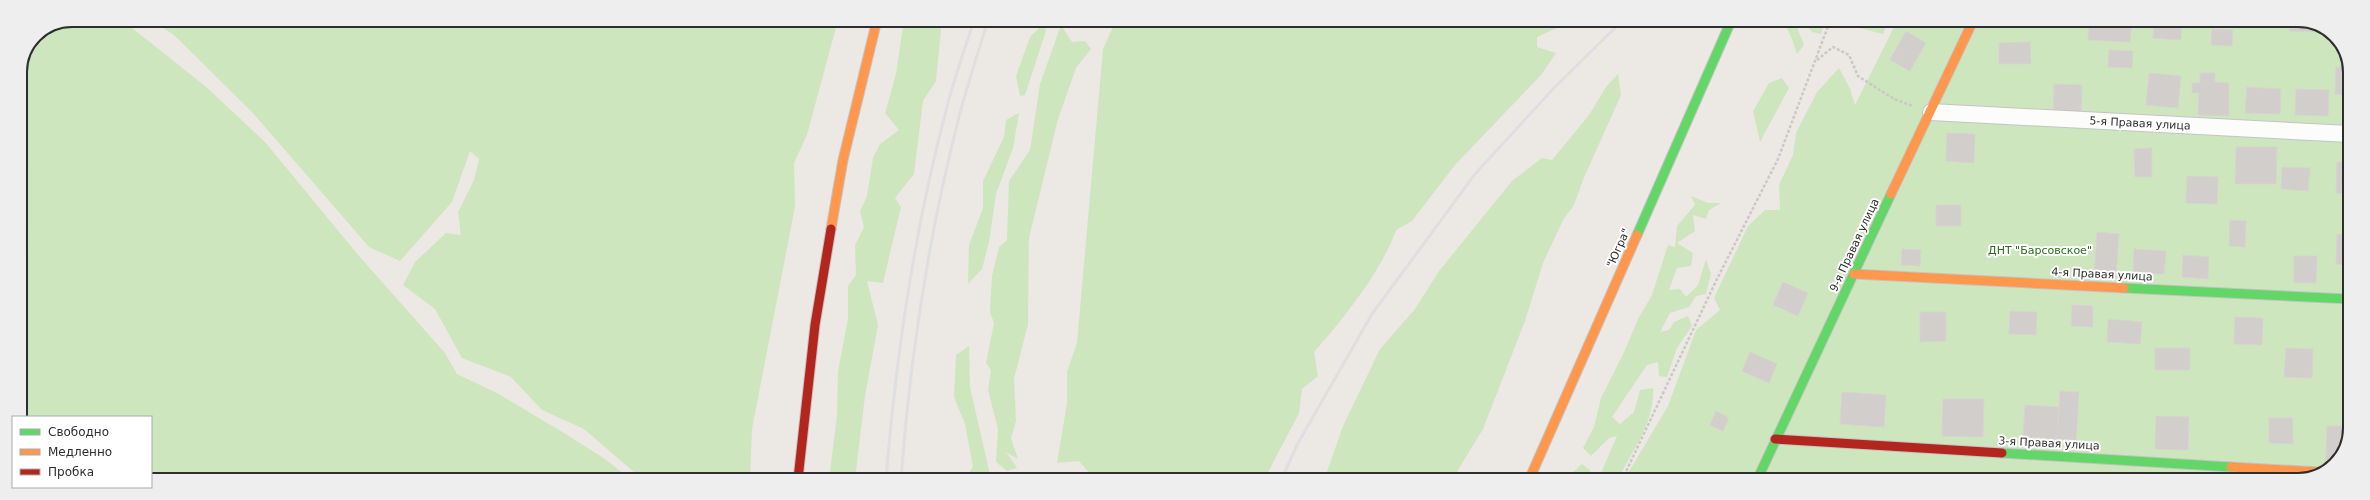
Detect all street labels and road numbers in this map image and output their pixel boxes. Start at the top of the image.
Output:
street label: 5-я Правая улица [2089,114,2191,133]
street label: 9-я Правая улица [1827,197,1882,294]
street label: "Югра" [1604,227,1633,270]
street label: 4-я Правая улица [2051,265,2153,284]
street label: 3-я Правая улица [1998,434,2100,453]

